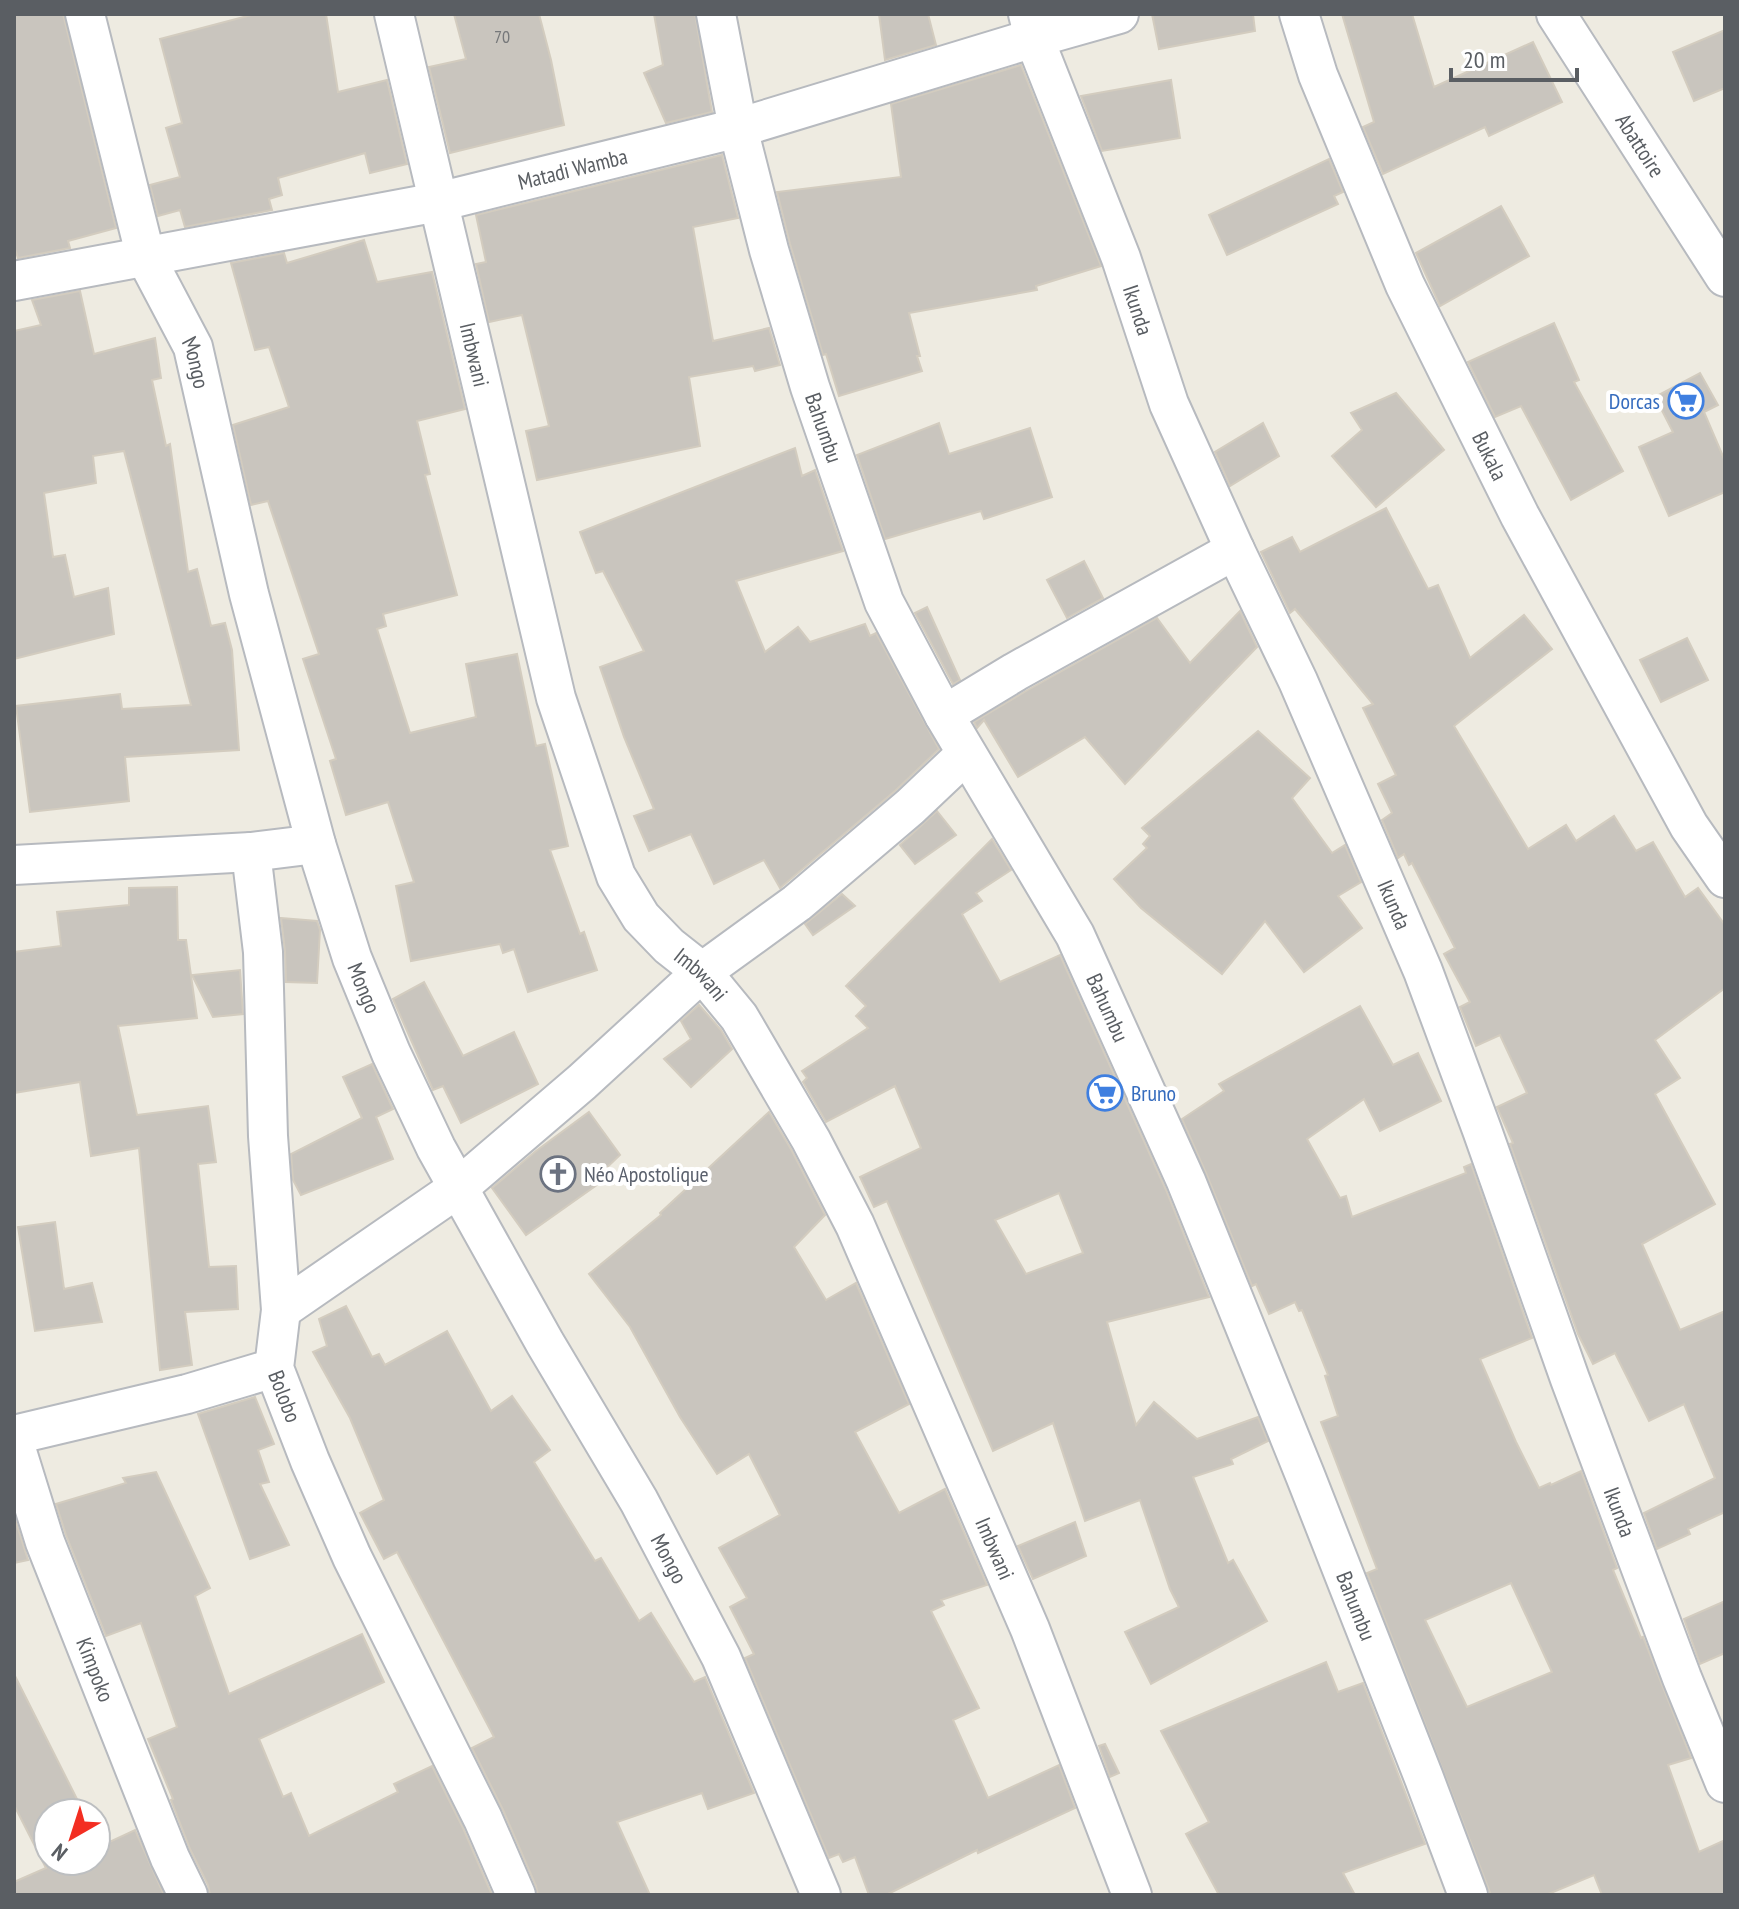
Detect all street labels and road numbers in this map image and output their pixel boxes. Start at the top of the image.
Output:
street label: Abattoire [1610,108,1671,182]
street label: Matadi Wamba [515,142,630,196]
street label: Ikunda [1117,281,1159,339]
street label: Imbwani [454,320,496,389]
street label: Mongo [176,331,216,391]
street label: Bahumbu [799,389,849,466]
street label: Bukala [1466,427,1514,485]
street label: Ikunda [1371,875,1417,934]
street label: Imbwani [668,941,734,1007]
street label: Mongo [341,958,387,1017]
street label: Bahumbu [1080,969,1135,1046]
street label: Bolobo [262,1366,308,1426]
street label: Ikunda [1598,1483,1642,1541]
street label: Imbwani [969,1513,1021,1584]
street label: Mongo [645,1529,694,1588]
street label: Bahumbu [1330,1567,1383,1644]
street label: Kimpoko [70,1633,121,1706]

